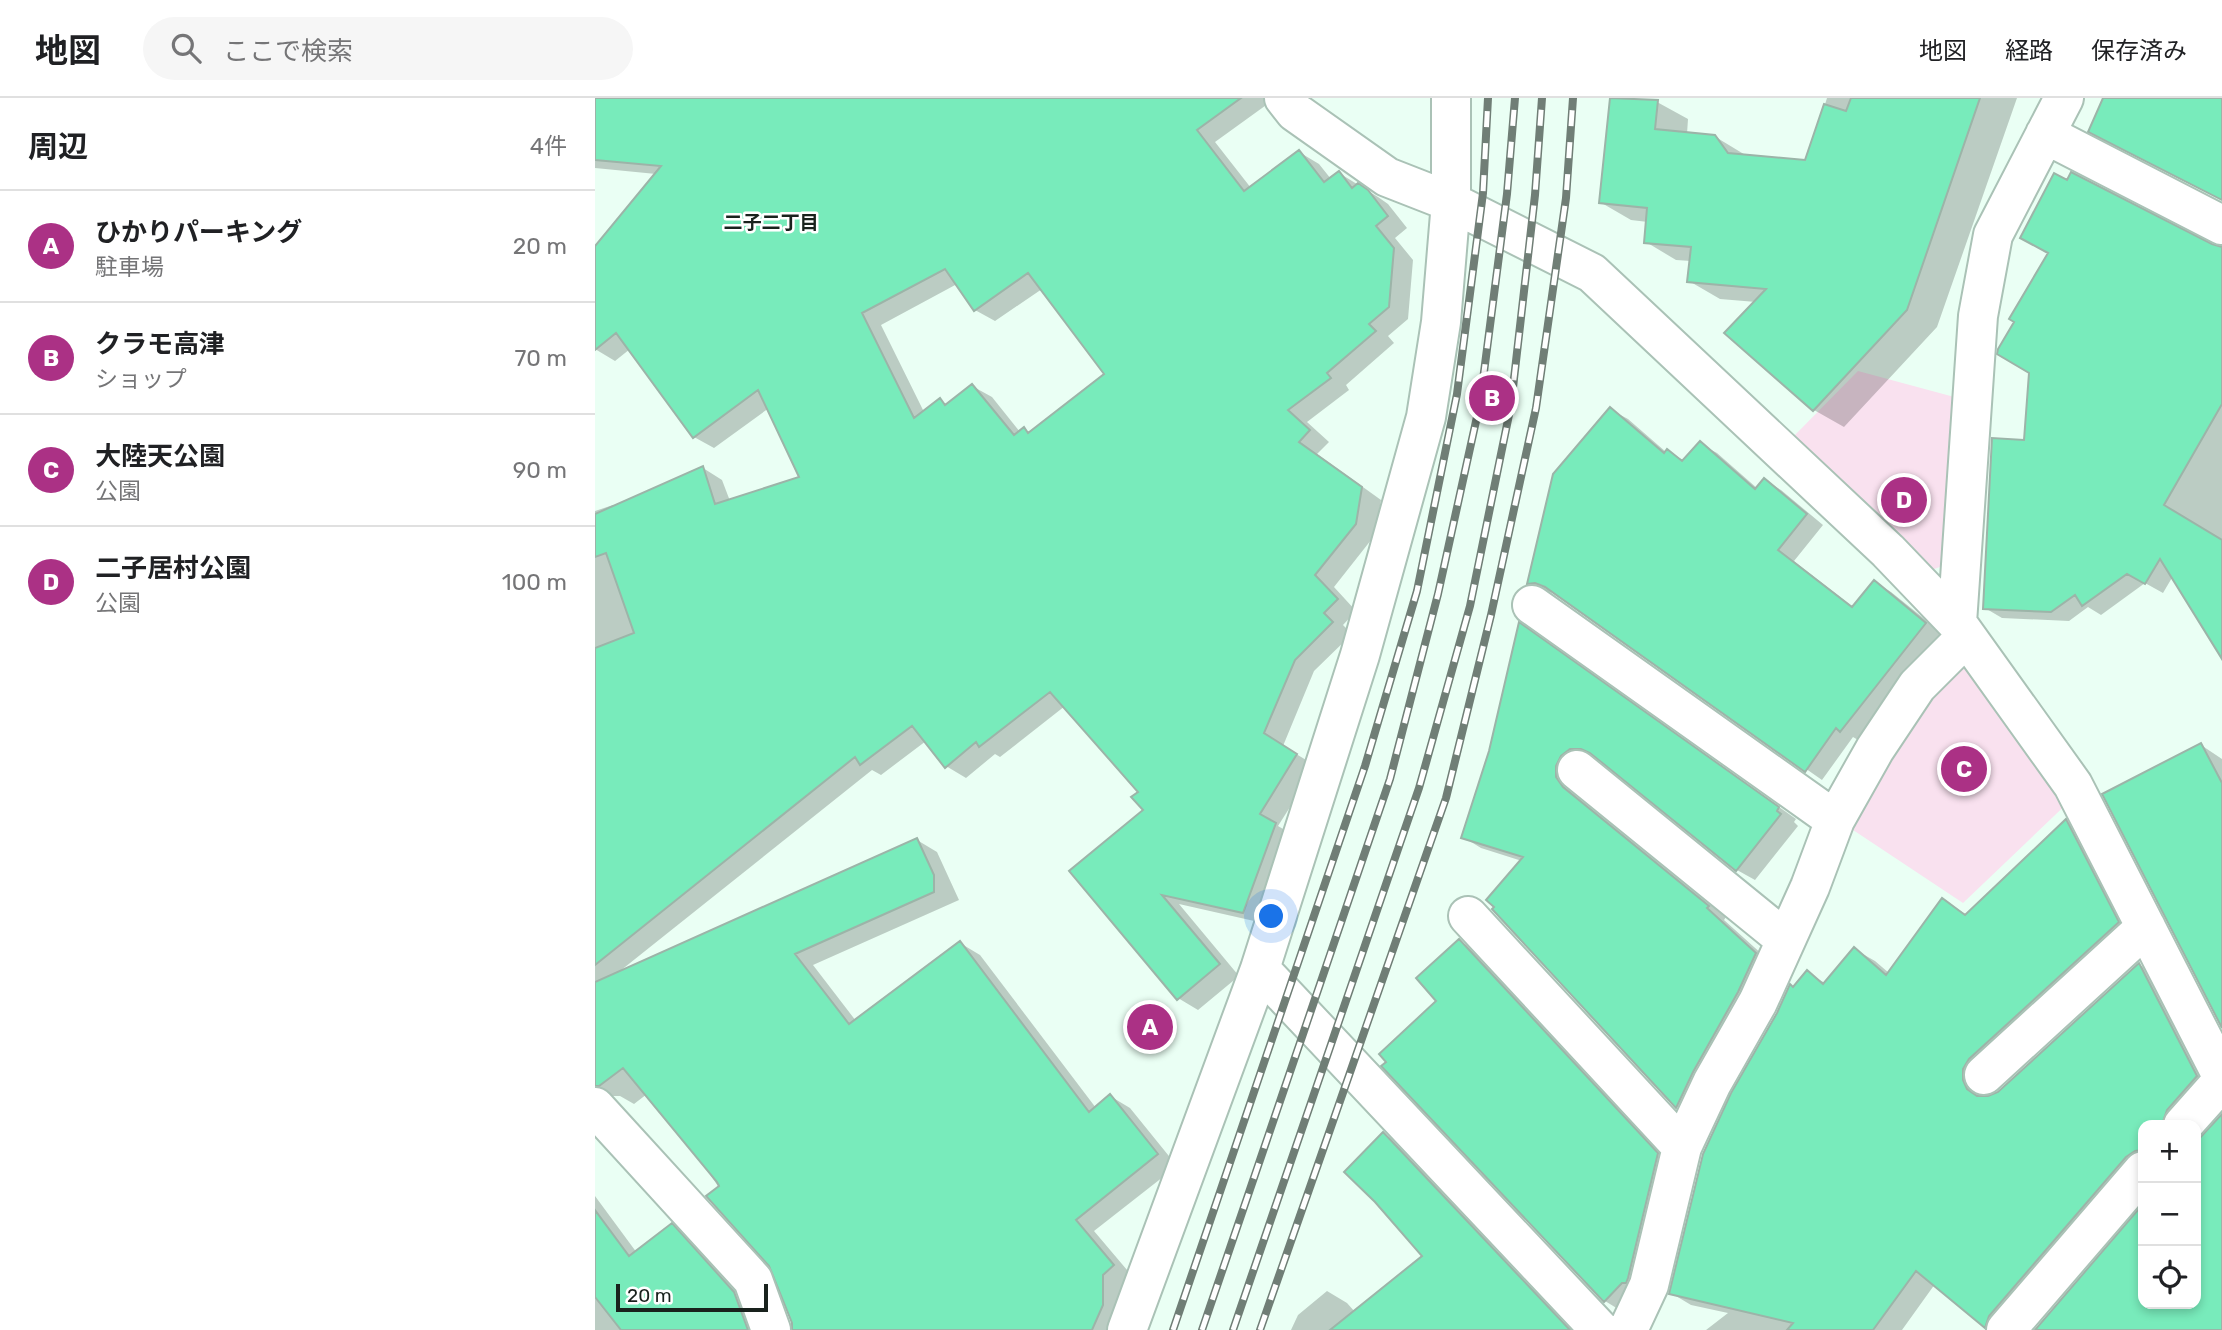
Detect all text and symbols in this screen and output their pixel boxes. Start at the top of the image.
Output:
search box [143,17,633,80]
icon: search [167,29,205,67]
text: 地図 [35,31,101,70]
text: ここで検索 [223,36,353,67]
text: 地図 [1919,37,1967,65]
text: 経路 [2005,37,2053,65]
text: 保存済み [2091,37,2187,65]
text: 周辺 [28,129,88,165]
text: 4件 [530,132,567,160]
district label: 二子二丁目 [723,211,819,234]
text: ひかりパーキング [95,217,302,248]
text: A [43,232,59,260]
text: 20 m [513,232,567,260]
text: 駐車場 [95,253,164,281]
text: クラモ高津 [95,329,225,360]
text: B [43,344,59,372]
text: 70 m [515,344,567,372]
text: ショップ [95,365,187,393]
pin: B [1469,372,1515,424]
text: 大陸天公園 [95,441,225,472]
text: C [43,456,59,484]
text: 90 m [513,456,567,484]
pin: D [1881,474,1927,526]
text: 公園 [95,477,141,505]
text: 二子居村公園 [95,553,251,584]
text: D [43,568,59,596]
text: 100 m [502,568,567,596]
text: 公園 [95,589,141,617]
pin: C [1941,743,1987,795]
your location [1254,899,1288,933]
pin: A [1127,1001,1173,1053]
map controls [2138,1120,2201,1309]
button: + [2138,1120,2201,1183]
button: − [2138,1183,2201,1246]
button: locate [2138,1246,2201,1309]
scale bar [616,1281,768,1313]
text: 20 m [627,1284,672,1307]

